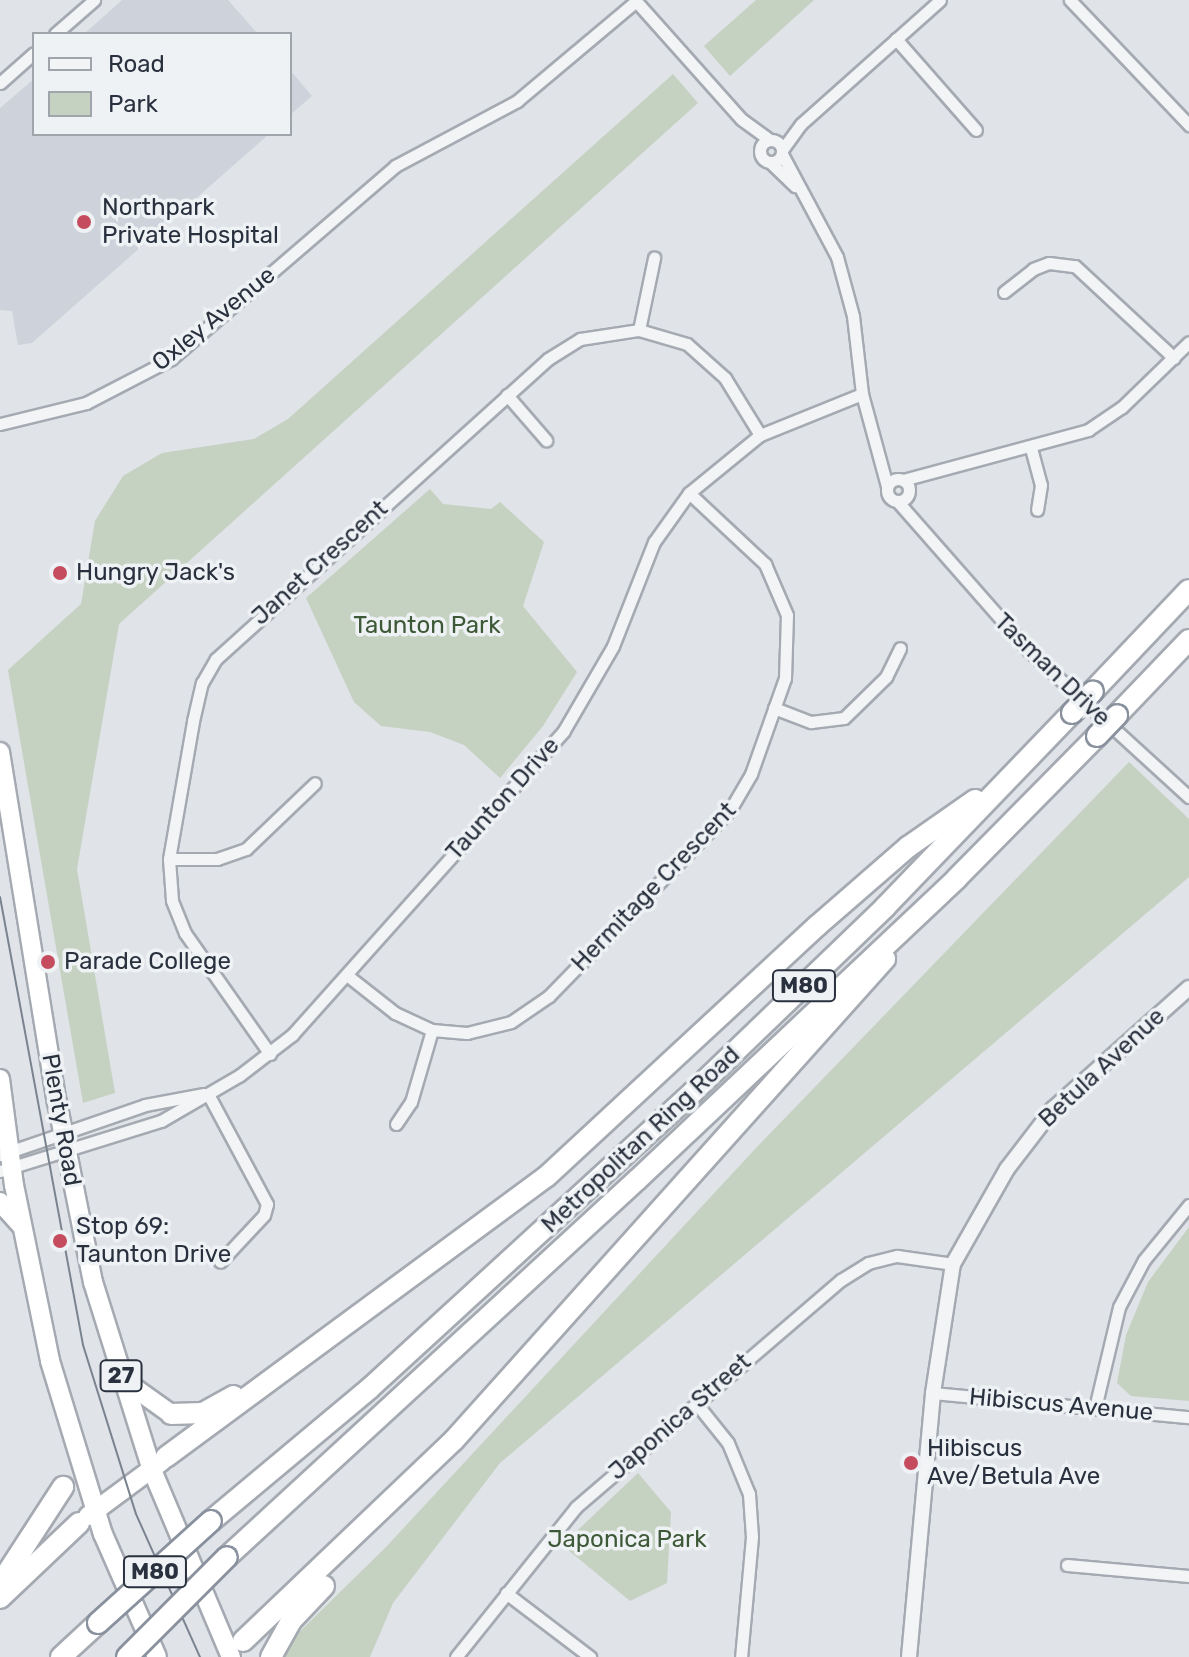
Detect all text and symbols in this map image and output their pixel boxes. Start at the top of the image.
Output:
legend [32,32,292,136]
text: Road [108,50,165,78]
text: Park [108,90,158,118]
place label: Northpark Private Hospital [102,194,279,250]
marker: Northpark Private Hospital [73,211,95,233]
street label: Oxley Avenue [146,260,282,378]
street label: Janet Crescent [246,495,394,631]
place label: Hungry Jack's [76,559,236,587]
marker: Hungry Jack's [51,564,69,582]
street label: Tasman Drive [988,608,1116,732]
park label: Taunton Park [353,612,501,640]
street label: Taunton Drive [440,732,566,866]
street label: Hermitage Crescent [566,796,742,978]
place label: Parade College [64,948,231,976]
marker: Parade College [39,953,57,971]
road number: M80 [770,968,838,1004]
street label: Betula Avenue [1033,1002,1171,1134]
street label: Metropolitan Ring Road [536,1041,746,1239]
street label: Plenty Road [35,1051,87,1189]
place label: Stop 69: Taunton Drive [76,1213,231,1269]
marker: Stop 69: Taunton Drive [51,1232,69,1250]
street label: Japonica Street [603,1348,757,1486]
road number: 27 [99,1358,143,1394]
street label: Hibiscus Avenue [968,1383,1154,1427]
place label: Hibiscus Ave/Betula Ave [927,1435,1101,1491]
marker: Hibiscus Ave/Betula Ave [902,1454,920,1472]
park label: Japonica Park [547,1526,707,1554]
road number: M80 [121,1554,189,1590]

